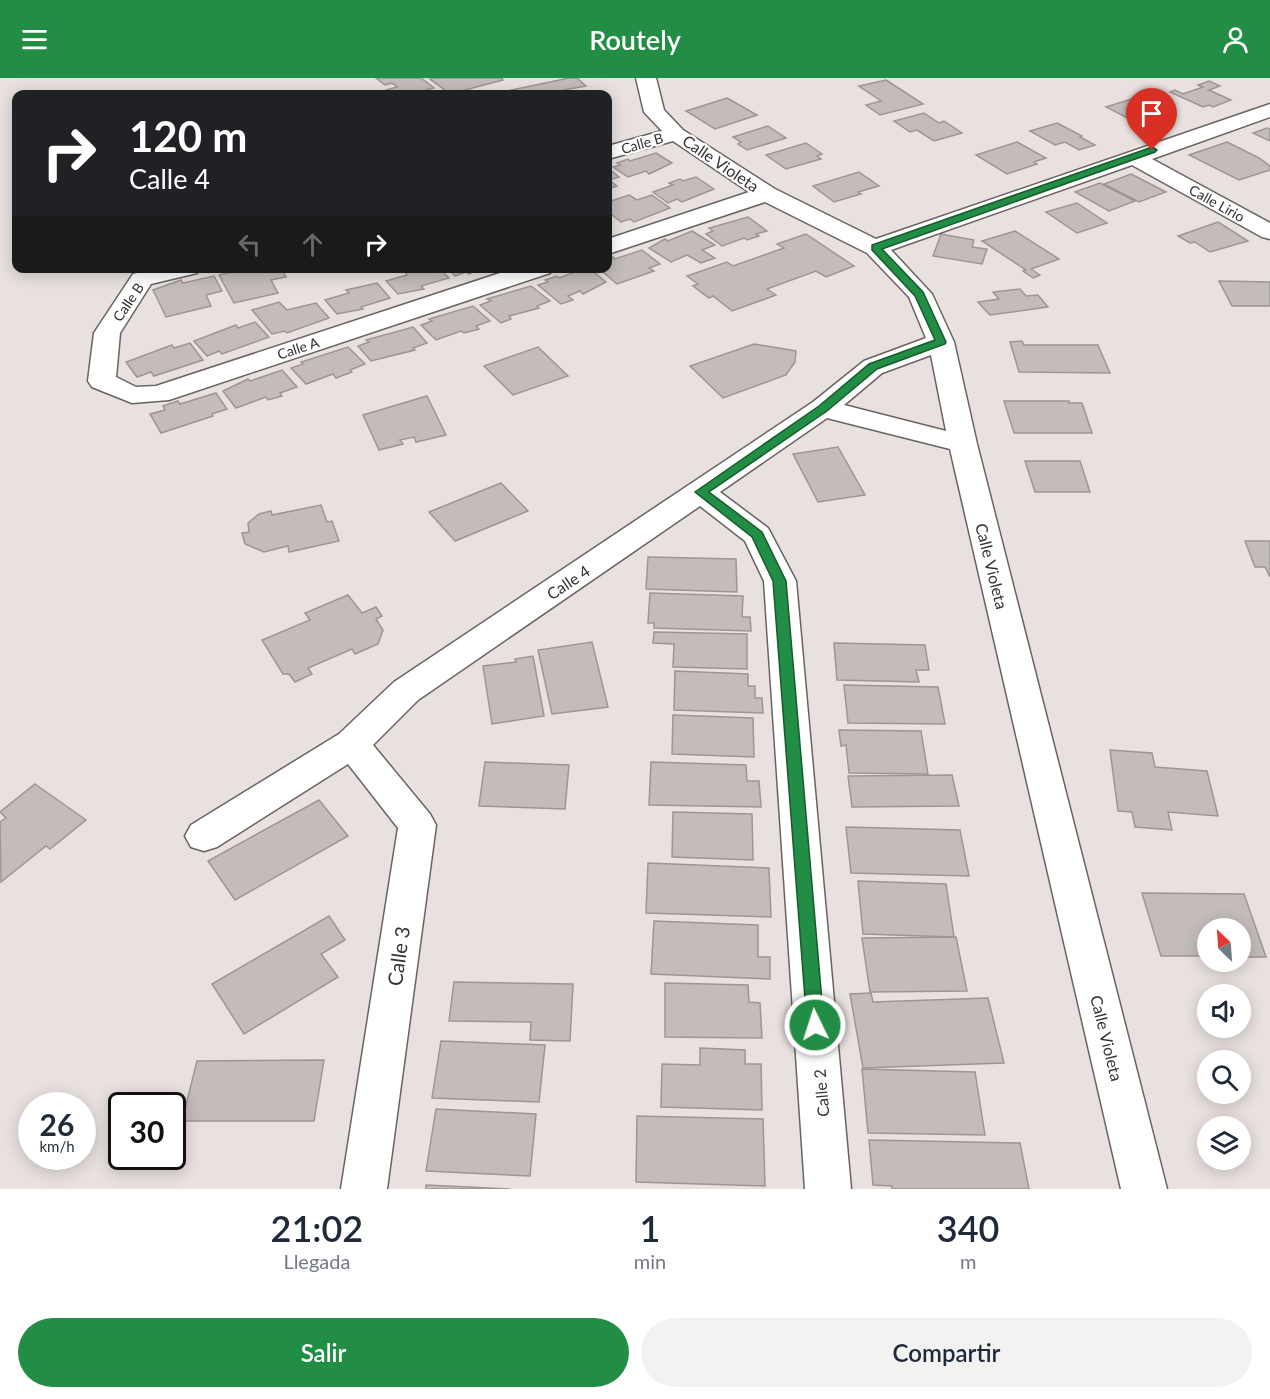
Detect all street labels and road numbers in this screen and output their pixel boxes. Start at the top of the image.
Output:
street label: Calle B [619,129,665,157]
street label: Calle Violeta [679,131,763,195]
street label: Calle Lirio [1186,181,1248,225]
street label: Calle B [109,279,147,325]
street label: Calle A [275,333,322,363]
street label: Calle Violeta [972,521,1012,611]
street label: Calle 4 [543,561,593,603]
street label: Calle 3 [382,925,414,987]
street label: Calle Violeta [1087,993,1127,1083]
street label: Calle 2 [809,1068,833,1118]

